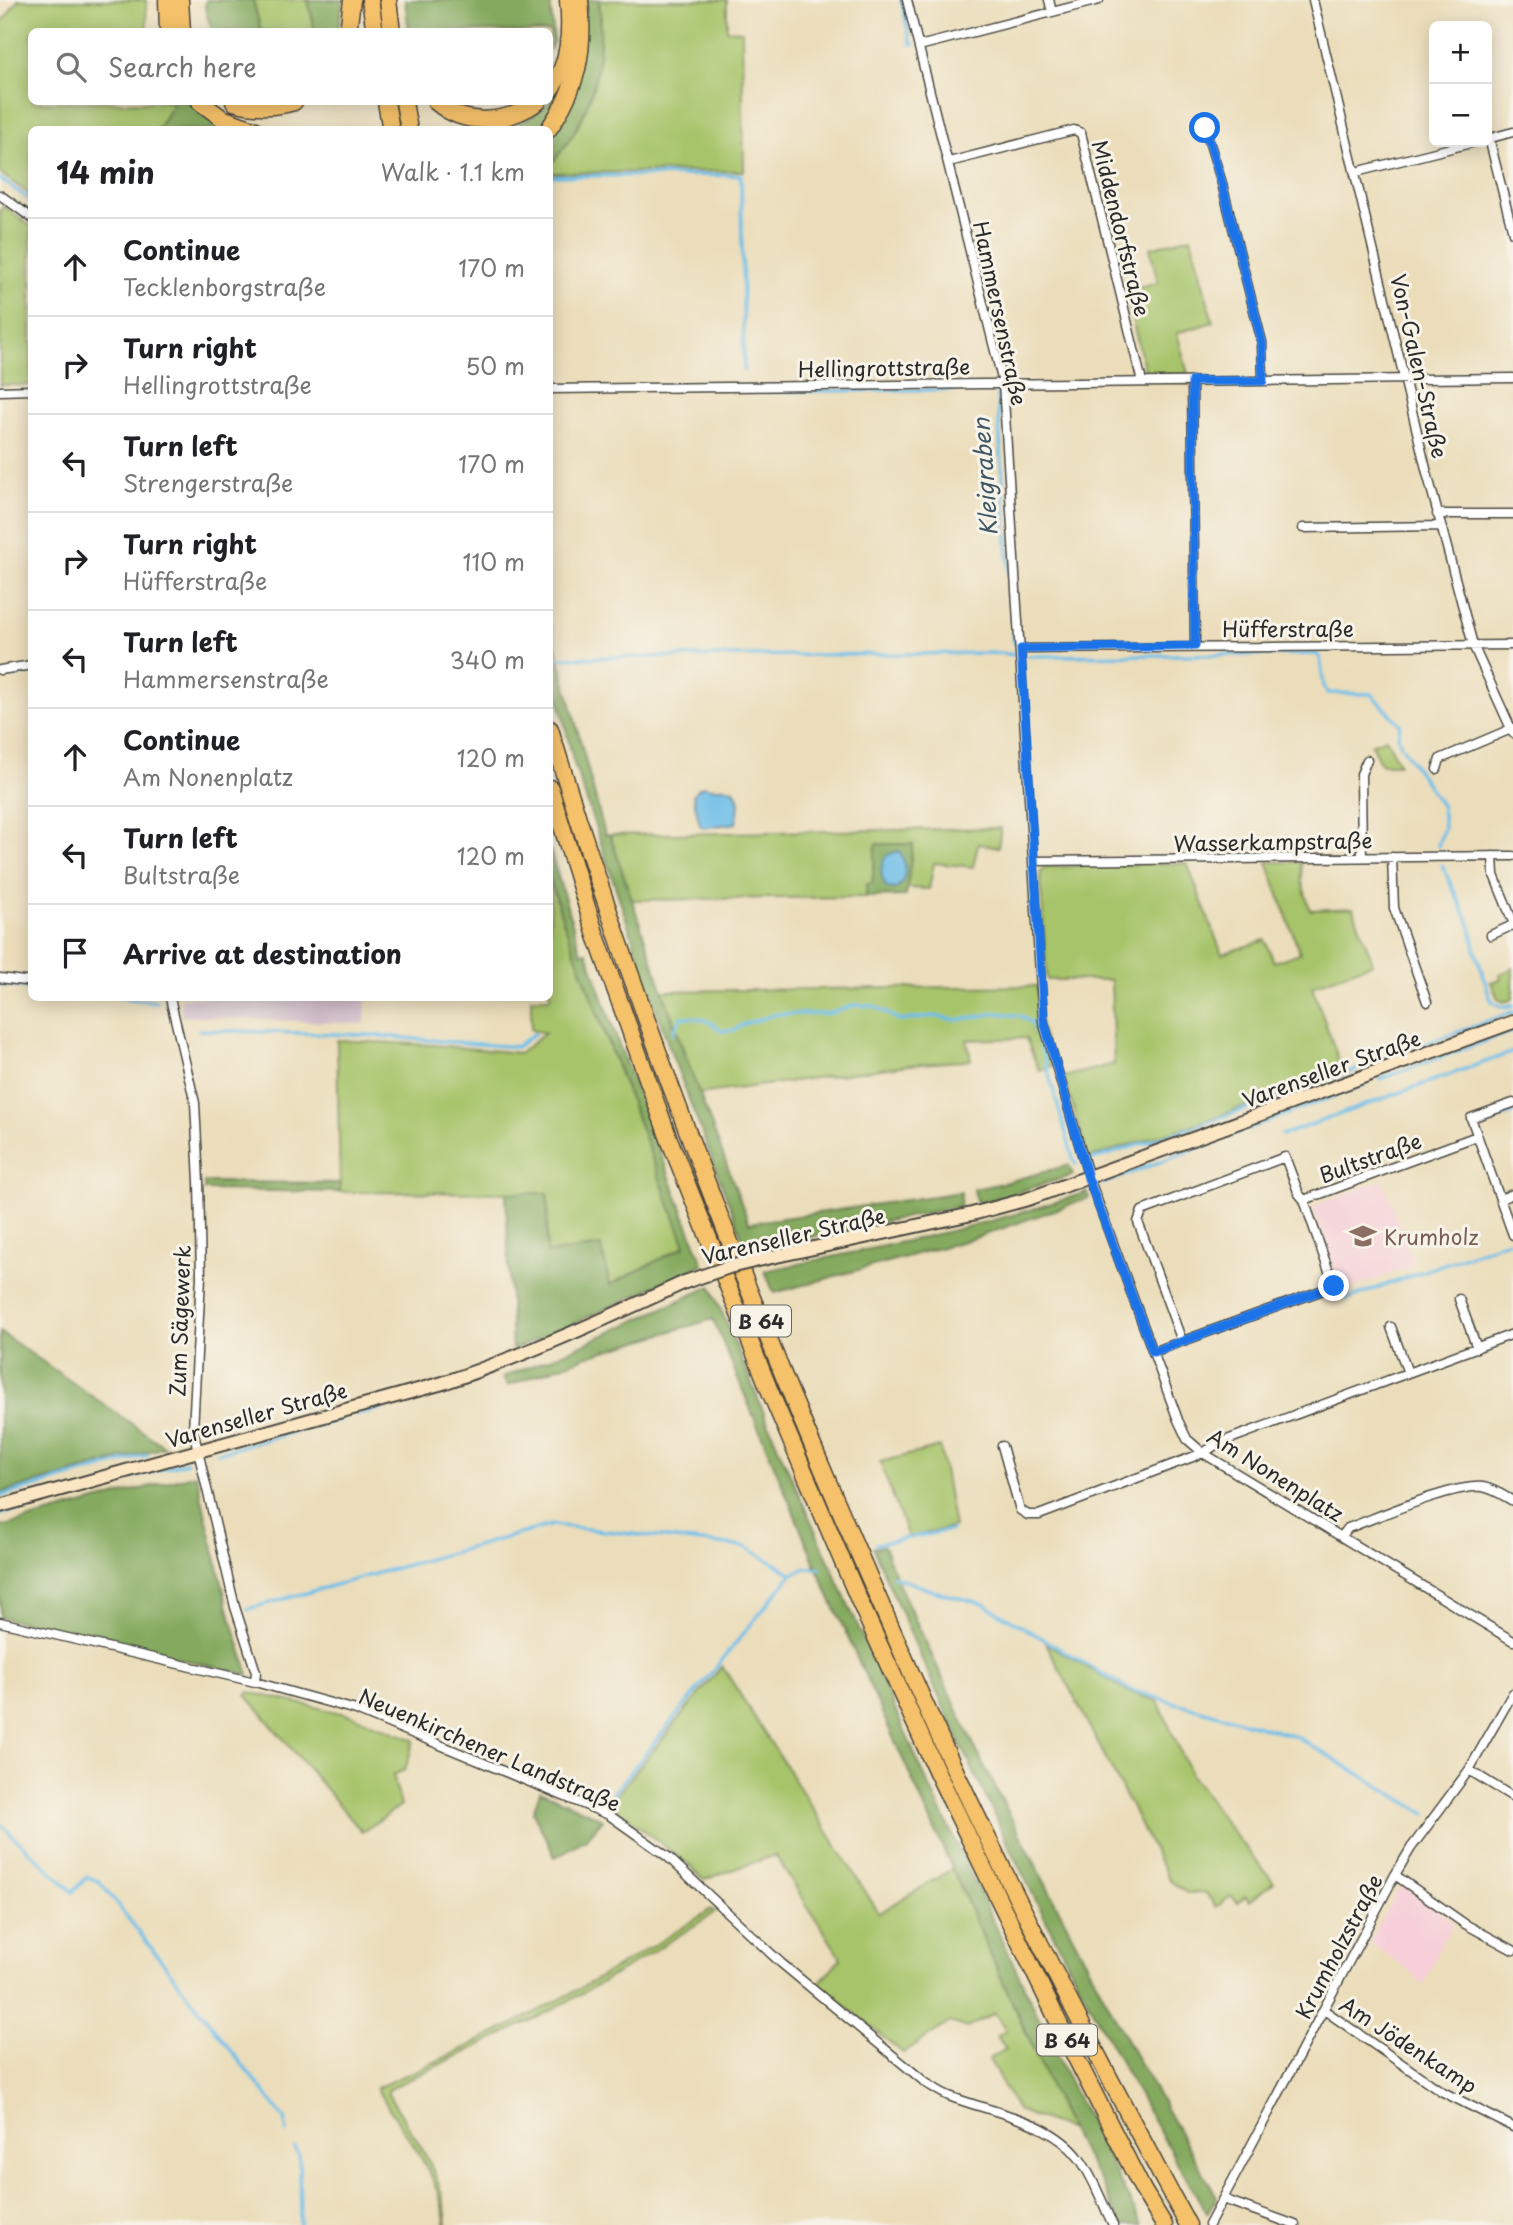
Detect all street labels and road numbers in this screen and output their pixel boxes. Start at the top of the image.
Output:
street label: Middendorfstraße [1085,136,1159,320]
street label: Hammersenstraße [966,218,1036,408]
street label: Von-Galen-Straße [1383,271,1457,461]
street label: Hellingrottstraße [798,349,970,385]
street label: Hüfferstraße [1222,612,1354,644]
street label: Wasserkampstraße [1173,823,1373,859]
street label: Varenseller Straße [1238,1021,1424,1115]
street label: Bultstraße [1314,1124,1426,1190]
street label: Varenseller Straße [698,1198,888,1272]
street label: Zum Sägewerk [160,1244,198,1397]
road number: B 64 [731,1306,791,1336]
street label: Varenseller Straße [162,1373,350,1455]
street label: Am Nonenplatz [1202,1419,1350,1529]
street label: Neuenkirchener Landstraße [354,1679,626,1819]
street label: Krumholzstraße [1286,1868,1390,2024]
street label: Am Jödenkamp [1334,1987,1484,2101]
road number: B 64 [1037,2024,1097,2056]

